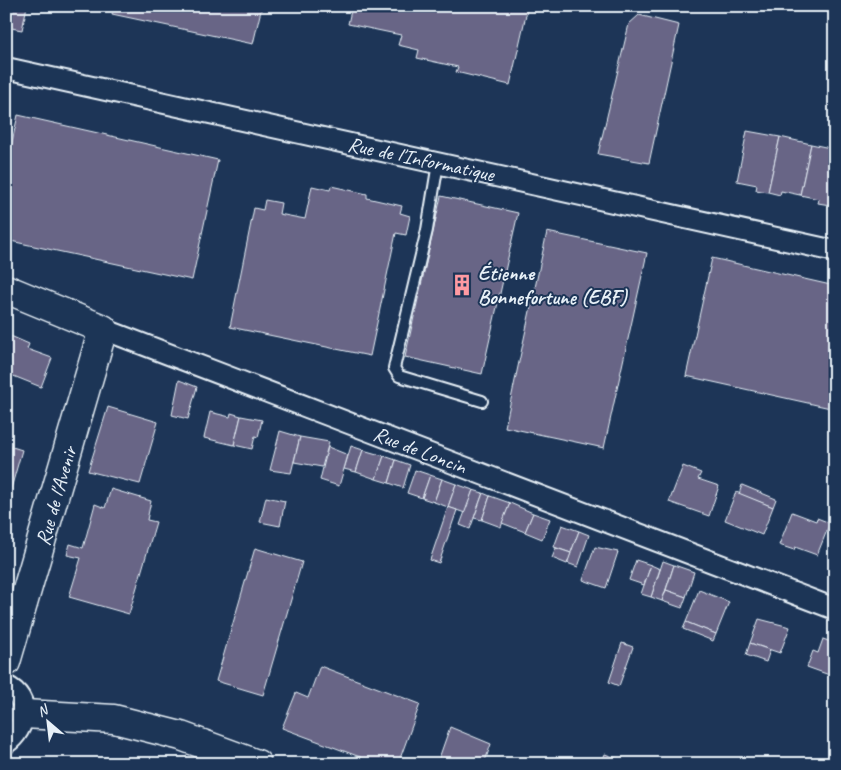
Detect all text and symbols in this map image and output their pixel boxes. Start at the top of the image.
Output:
street label: Rue de l'Informatique [346,131,498,187]
place label: Étienne Bonnefortune (EBF) [478,260,629,310]
building icon: Étienne Bonnefortune (EBF) [449,272,475,298]
street label: Rue de Loncin [370,420,471,480]
street label: Rue de l'Avenir [29,442,83,548]
north arrow [22,698,72,748]
text: N [34,700,52,721]

